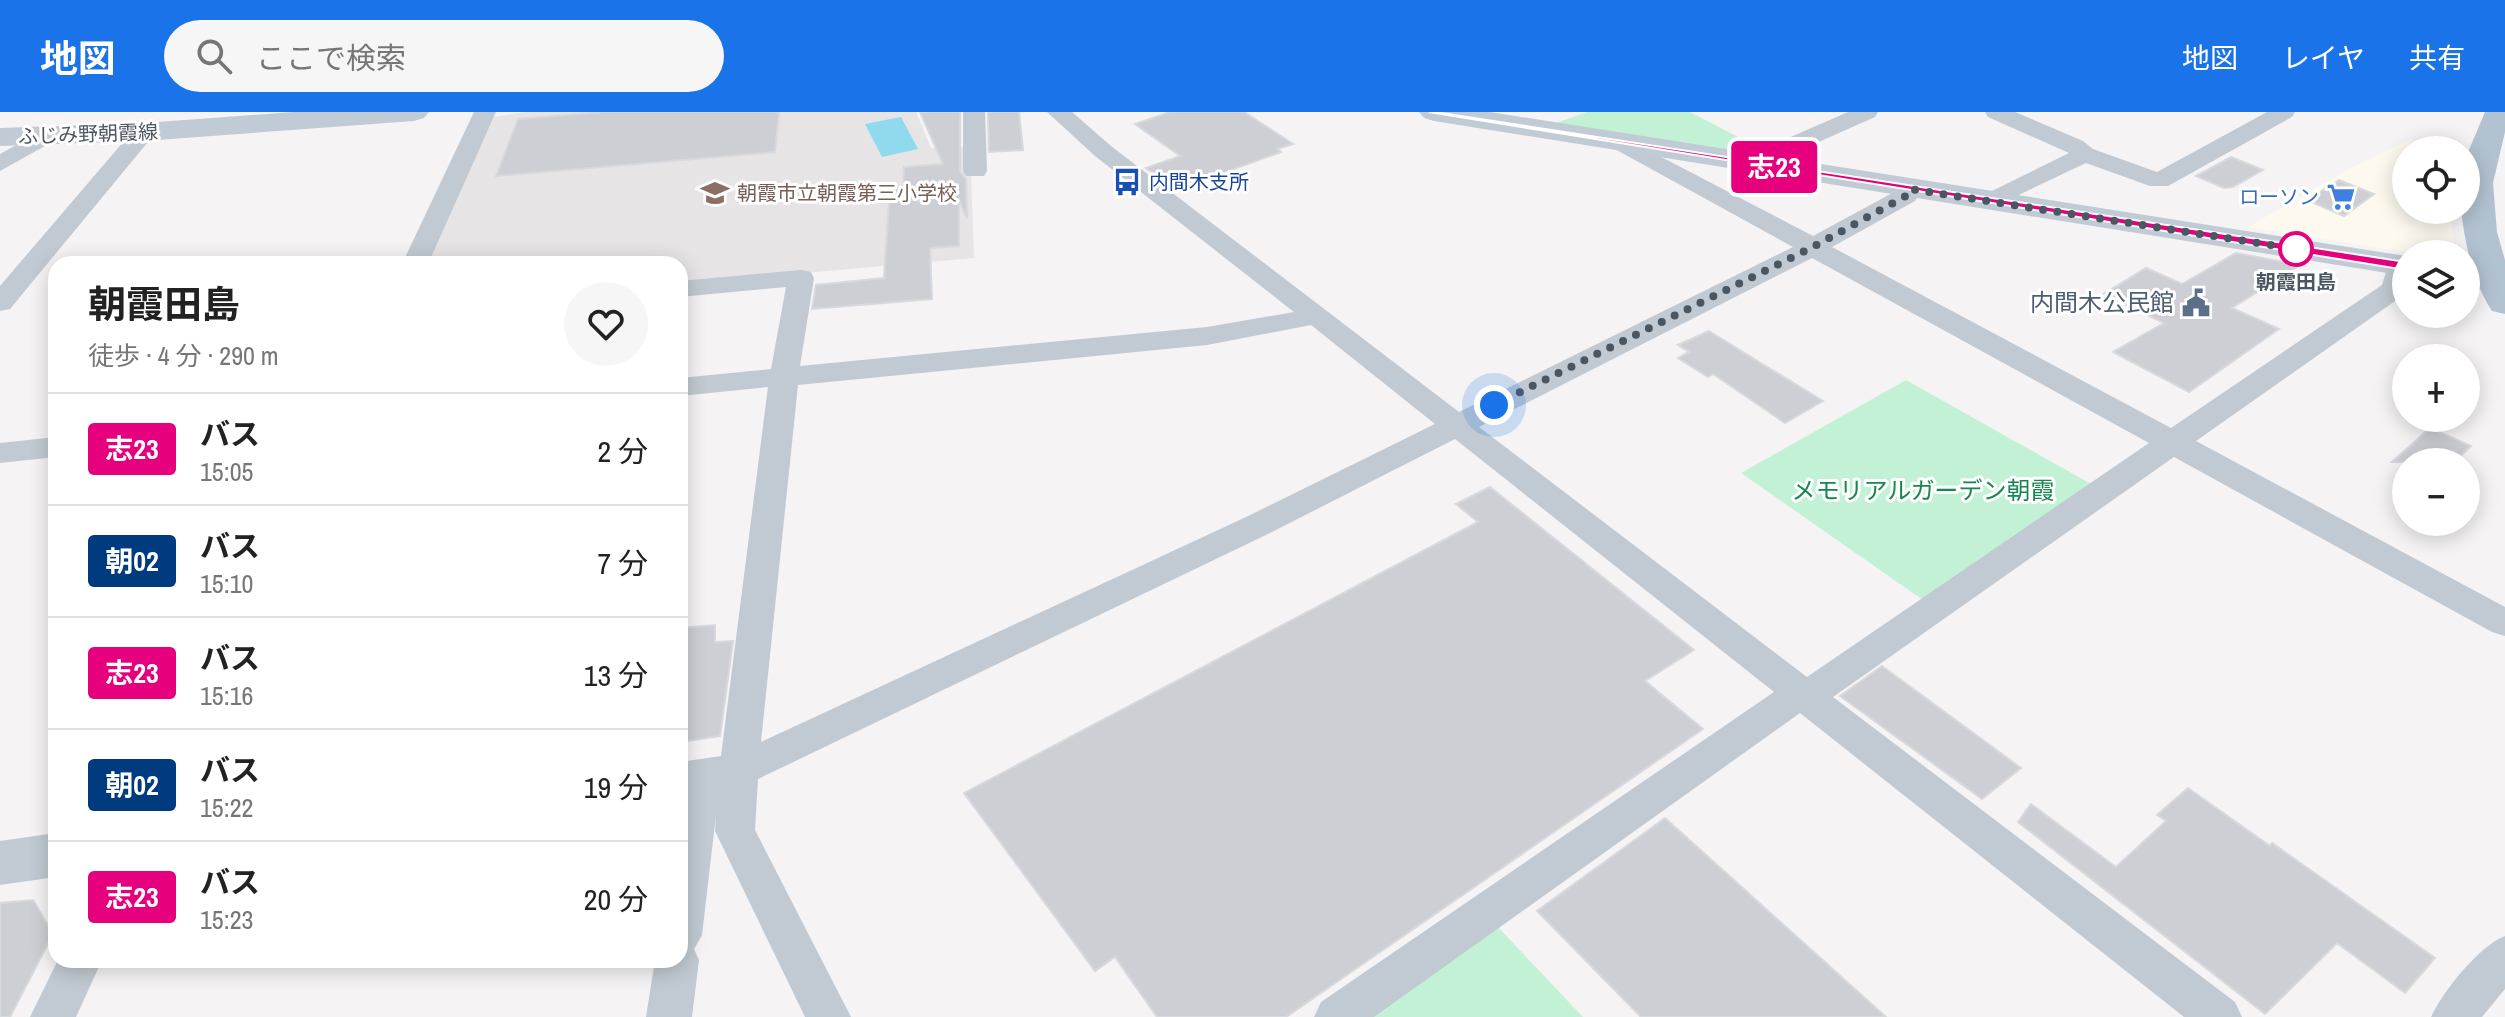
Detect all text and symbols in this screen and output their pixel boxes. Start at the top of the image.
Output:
search box [164,20,724,92]
text: 地図 [40,33,116,84]
icon: search [192,34,236,78]
text: ここで検索 [256,38,406,78]
text: 地図 [2182,39,2238,77]
text: レイヤ [2282,39,2365,77]
text: 共有 [2409,39,2465,77]
street label: ふじみ野朝霞線 [18,118,158,149]
map controls [2392,136,2480,536]
button: locate [2392,136,2480,224]
line badge: 志23 [1728,141,1820,193]
text: 志23 [1747,148,1801,186]
bus stop icon: 内間木支所 [1112,167,1142,197]
place label: 内間木支所 [1149,168,1249,195]
school or university icon: 朝霞市立朝霞第三小学校 [700,178,730,208]
place label: 朝霞市立朝霞第三小学校 [737,179,957,206]
supermarket icon: ローソン [2326,182,2356,212]
place label: ローソン [2239,183,2319,210]
marker: 朝霞田島 [2279,232,2313,266]
button: layers [2392,240,2480,328]
place label: 朝霞田島 [2256,268,2336,295]
text: 朝霞田島 [88,279,240,330]
button: heart [564,282,648,366]
place label: 内間木公民館 [2030,286,2174,318]
public building icon: 内間木公民館 [2181,288,2211,318]
text: 徒歩 · 4 分 · 290 m [88,338,279,373]
button: + [2392,344,2480,432]
your location [1474,385,1514,425]
text: バス [200,414,260,454]
text: 志23 [105,430,159,468]
text: 2 分 [597,431,648,471]
button: − [2392,448,2480,536]
text: 15:05 [200,454,253,489]
park label: メモリアルガーデン朝霞 [1791,474,2055,506]
text: バス [200,526,260,566]
text: 朝02 [105,542,159,580]
text: 7 分 [597,543,648,583]
text: 15:10 [200,566,253,601]
text: バス [200,638,260,678]
text: 志23 [105,654,159,692]
text: 13 分 [584,655,648,695]
text: 15:16 [200,678,253,713]
text: バス [200,750,260,790]
text: 朝02 [105,766,159,804]
text: 19 分 [584,767,648,807]
text: 15:22 [200,790,253,825]
text: バス [200,862,260,902]
text: 志23 [105,878,159,916]
text: 20 分 [584,879,648,919]
text: 15:23 [200,902,253,937]

